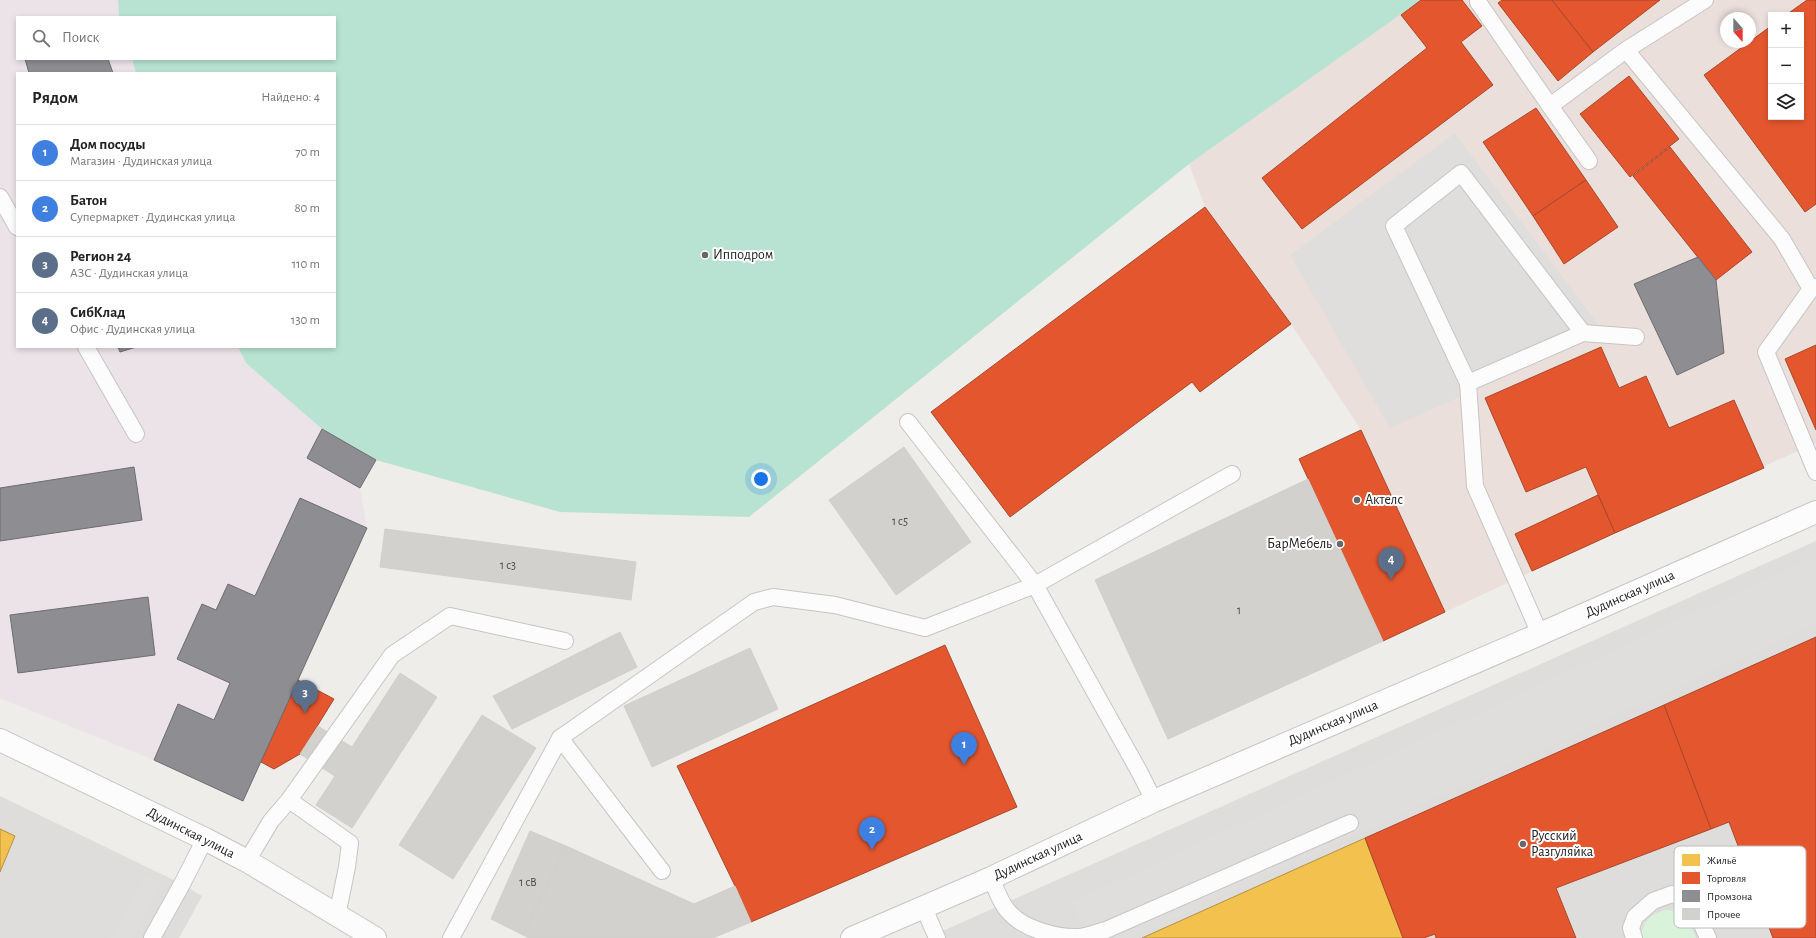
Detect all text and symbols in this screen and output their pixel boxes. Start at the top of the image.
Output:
north arrow [1720,12,1756,48]
map controls [1768,12,1804,120]
button: + [1768,12,1804,48]
search box [16,16,336,60]
icon: search [30,27,52,49]
text: Поиск [62,30,100,45]
button: − [1768,48,1804,84]
button: layers [1768,84,1804,120]
text: Рядом [32,89,78,106]
text: Найдено: 4 [261,91,320,104]
text: Дом посуды [70,137,146,152]
text: 1 [43,146,47,159]
text: 70 m [295,146,320,159]
text: Магазин · Дудинская улица [70,155,212,168]
text: Батон [70,193,107,208]
text: 2 [42,202,48,215]
text: 80 m [294,202,320,215]
text: Супермаркет · Дудинская улица [70,211,235,224]
place label: Ипподром [713,248,773,262]
text: Регион 24 [70,249,131,264]
marker: Ипподром [700,250,710,260]
text: 3 [42,258,48,271]
text: 110 m [292,258,320,271]
text: АЗС · Дудинская улица [70,267,188,280]
text: СибКлад [70,305,126,320]
text: 4 [42,314,48,327]
text: 130 m [291,314,320,327]
text: Офис · Дудинская улица [70,323,195,336]
your location [751,469,771,489]
place label: Актелс [1365,493,1403,507]
marker: Актелс [1352,495,1362,505]
house number: 1 с5 [892,515,908,527]
place label: БарМебель [1267,537,1332,551]
marker: БарМебель [1335,539,1345,549]
pin: 4 [1378,547,1404,580]
house number: 1 с3 [500,559,516,571]
street label: Дудинская улица [1583,568,1677,620]
house number: 1 [1237,604,1241,616]
pin: 3 [292,680,318,713]
street label: Дудинская улица [1286,698,1381,748]
pin: 1 [951,732,977,765]
street label: Дудинская улица [145,805,238,861]
pin: 2 [859,817,885,850]
street label: Дудинская улица [991,829,1085,883]
place label: Русский Разгуляйка [1531,829,1594,859]
marker: Русский Разгуляйка [1518,839,1528,849]
legend [1674,846,1806,928]
text: Жильё [1707,855,1737,866]
text: Торговля [1707,873,1746,884]
house number: 1 сВ [519,876,537,888]
text: Промзона [1707,891,1752,902]
text: Прочее [1707,909,1740,920]

